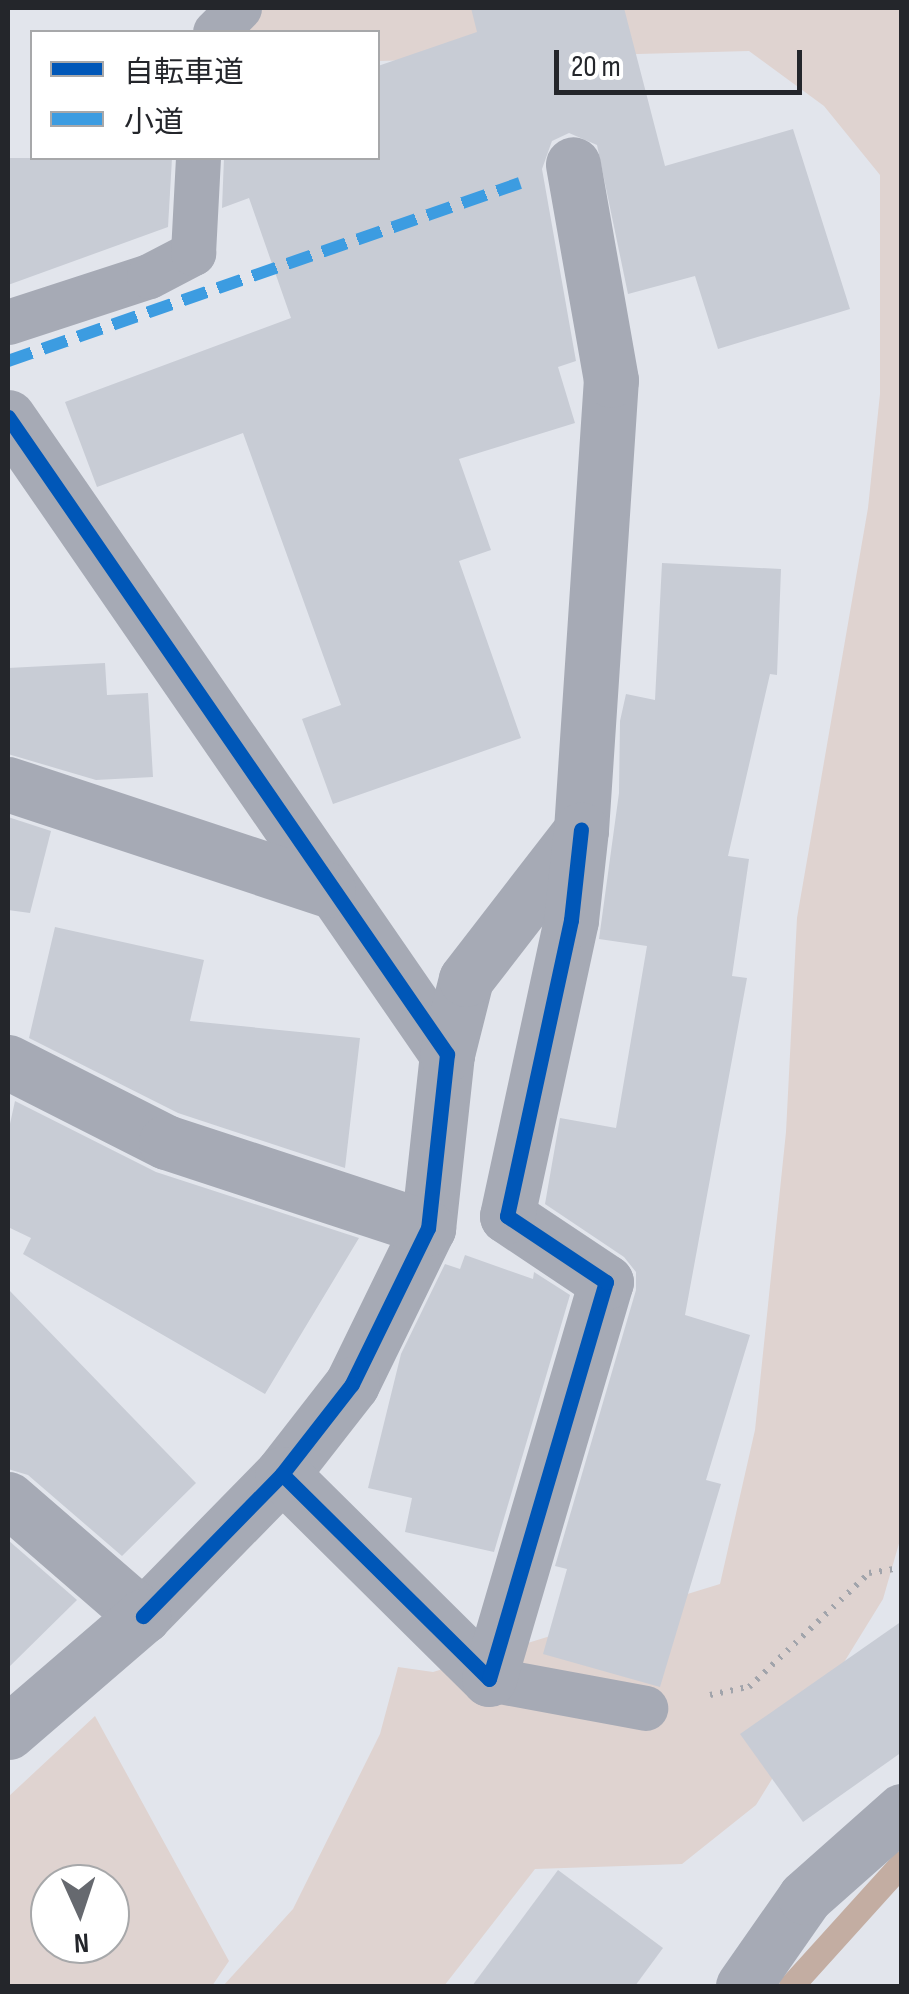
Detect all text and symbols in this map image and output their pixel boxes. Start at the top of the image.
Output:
legend [30,30,380,160]
scale bar [559,30,806,92]
text: 20 m [571,49,621,85]
text: 自転車道 [124,55,244,91]
text: 小道 [124,105,184,141]
north arrow [30,1864,130,1964]
text: N [73,1926,90,1959]

